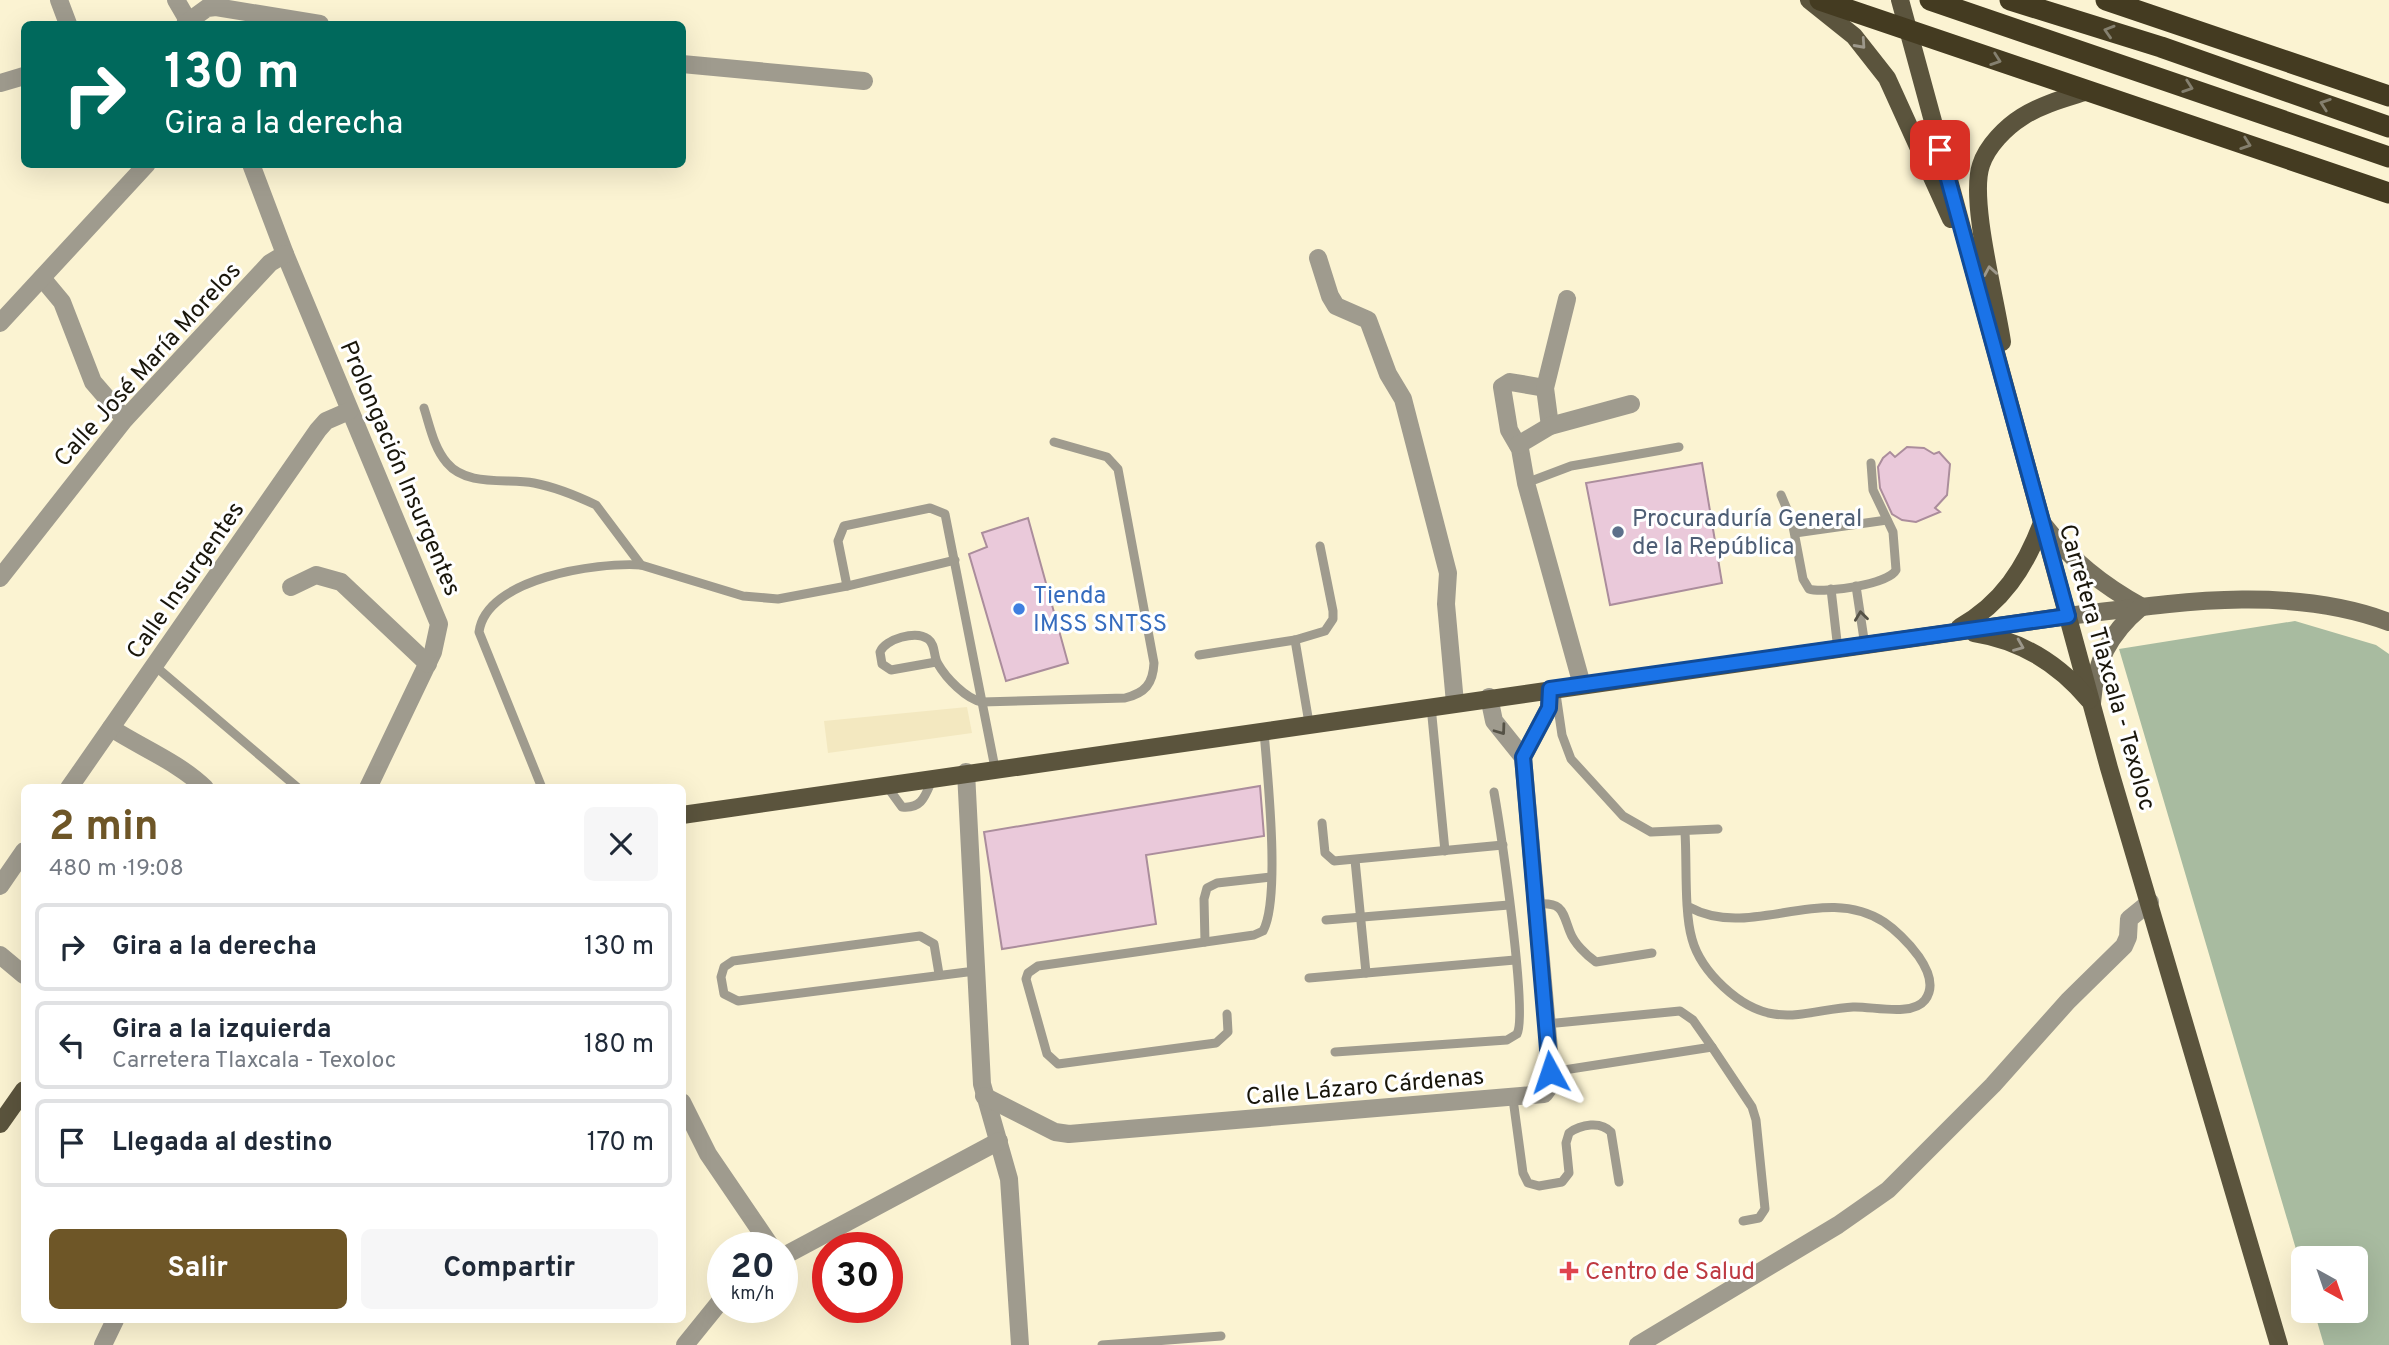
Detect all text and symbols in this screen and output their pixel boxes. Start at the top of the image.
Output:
one-way arrow [2103,25,2115,40]
one-way arrow [1852,36,1865,49]
text: 130 m [164,44,300,106]
icon: right [49,49,140,140]
one-way arrow [1989,52,2001,66]
one-way arrow [2181,79,2193,93]
one-way arrow [2319,98,2331,112]
text: Gira a la derecha [164,105,403,145]
pin [1910,120,1970,180]
icon: arrive [1921,131,1959,169]
one-way arrow [2239,136,2251,150]
street label: Calle José María Morelos [49,257,248,474]
one-way arrow [1983,265,1998,277]
street label: Prolongación Insurgentes [332,337,467,601]
street label: Calle Insurgentes [121,497,252,666]
place label: Procuraduría General de la República [1632,505,1862,563]
street label: Carretera Tlaxcala - Texoloc [2051,521,2161,814]
marker: Procuraduría General de la República [1610,524,1626,540]
place label: Tienda IMSS SNTSS [1033,582,1167,640]
marker: Tienda IMSS SNTSS [1011,601,1027,617]
one-way arrow [1854,610,1869,622]
one-way arrow [2012,638,2024,652]
one-way arrow [1492,722,1505,734]
text: 2 min [49,802,159,855]
button: close [584,807,658,881]
text: 480 m · 19:08 [49,855,184,884]
icon: right [53,928,91,966]
text: Gira a la derecha [112,931,317,964]
text: 130 m [584,931,654,964]
text: Gira a la izquierda [112,1014,331,1047]
icon: left [53,1026,91,1064]
text: 180 m [584,1029,654,1062]
position arrow [1513,1035,1587,1109]
text: Carretera Tlaxcala - Texoloc [112,1047,396,1076]
street label: Calle Lázaro Cárdenas [1245,1063,1486,1113]
icon: arrive [53,1124,91,1162]
text: Llegada al destino [112,1127,332,1160]
text: 170 m [587,1127,654,1160]
button: Salir [49,1229,347,1309]
button: Compartir [361,1229,658,1309]
speed limit sign: 30 [812,1232,903,1323]
text: 20 [730,1246,775,1290]
north arrow [2291,1246,2368,1323]
map controls [2291,1246,2368,1323]
place label: Centro de Salud [1585,1258,1755,1288]
marker: Centro de Salud [1559,1261,1579,1281]
text: km/h [731,1283,774,1306]

